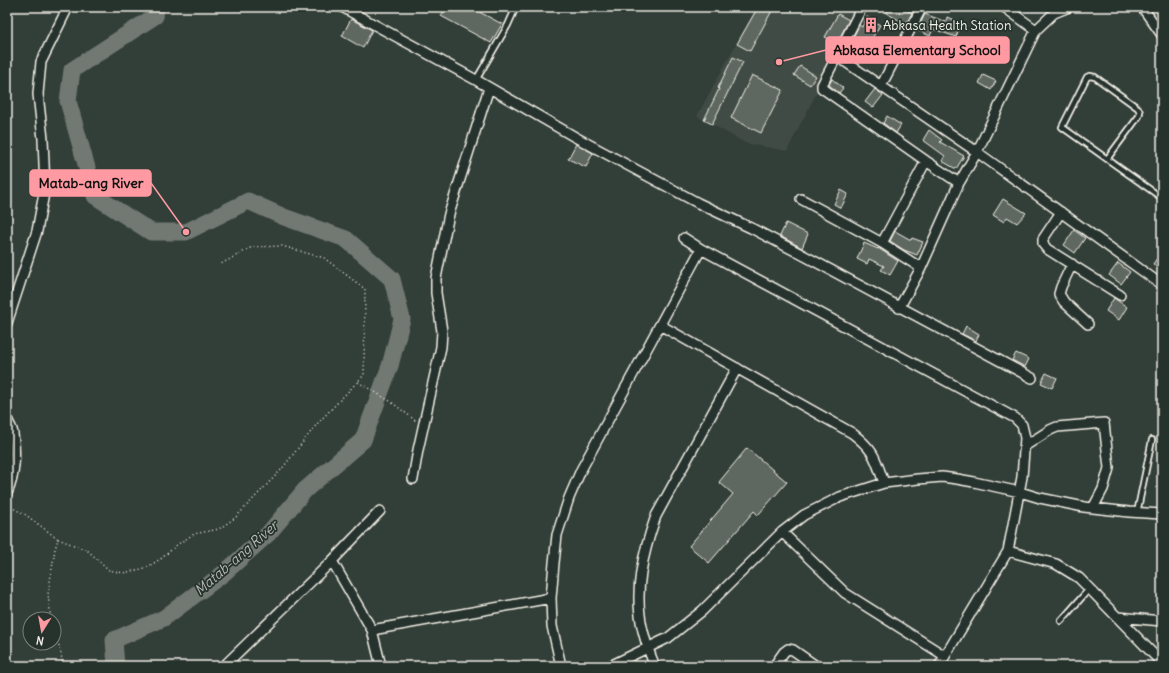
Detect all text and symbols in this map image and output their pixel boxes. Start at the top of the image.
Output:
building icon: Abkasa Health Station [862,16,880,34]
place label: Abkasa Health Station [883,17,1012,34]
callout: Abkasa Elementary School [826,37,1009,63]
text: Abkasa Elementary School [833,41,1001,59]
callout: Matab-ang River [30,170,151,196]
text: Matab-ang River [38,174,144,192]
water label: Matab-ang River [190,515,283,599]
north arrow [22,611,62,651]
text: N [35,633,45,648]

